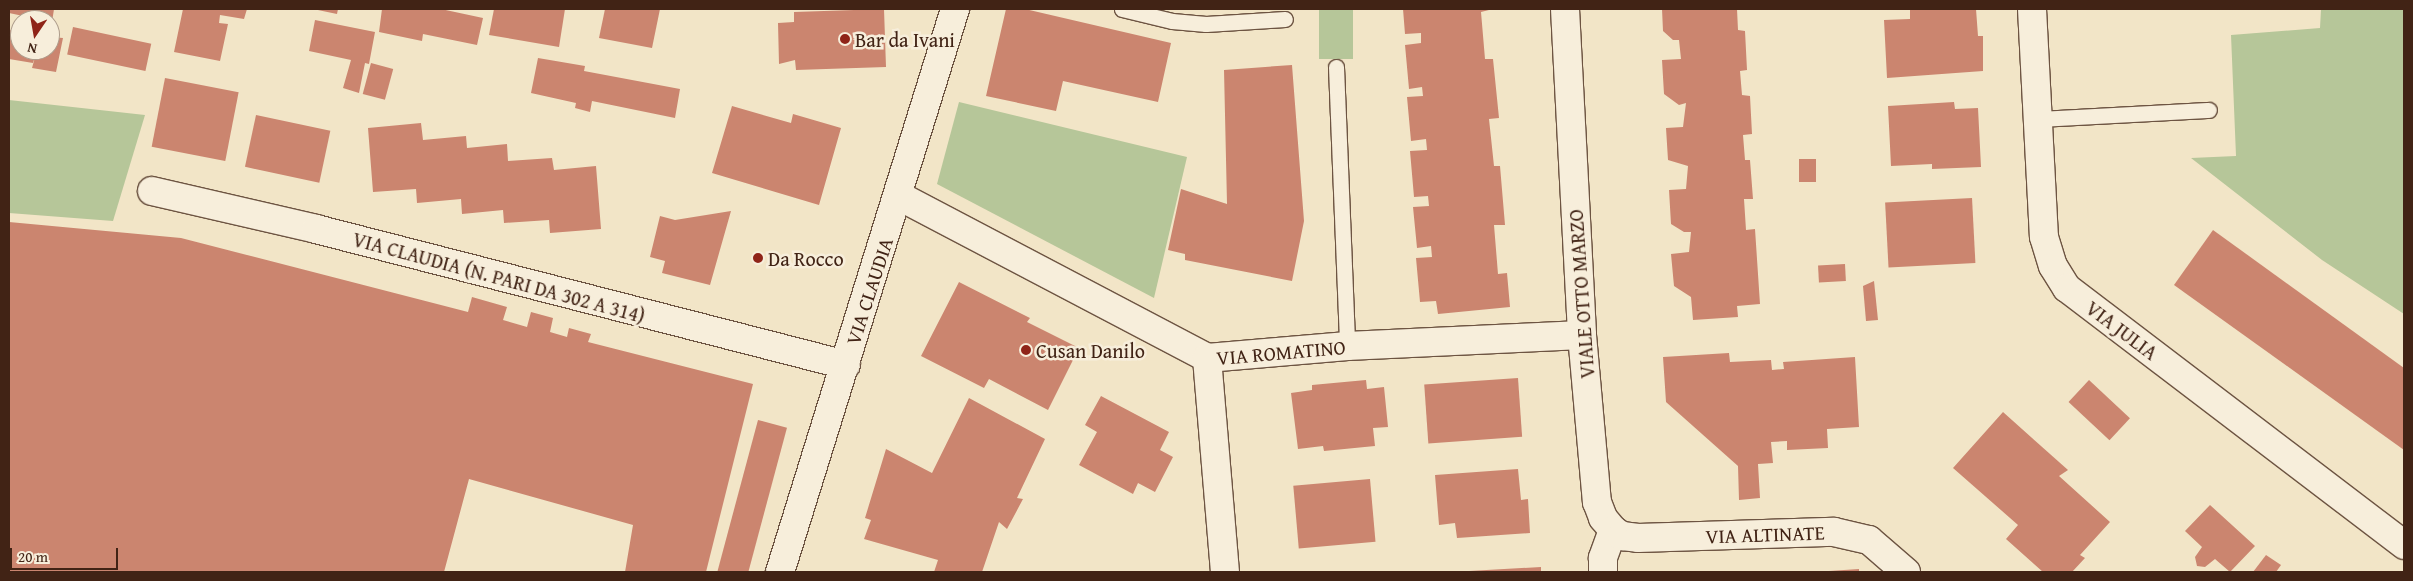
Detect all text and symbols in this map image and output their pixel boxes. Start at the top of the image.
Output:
north arrow [10,10,60,60]
place label: Bar da Ivani [855,27,955,51]
marker: Bar da Ivani [839,33,851,45]
text: N [25,38,39,59]
street label: VIALE OTTO MARZO [1563,209,1599,379]
street label: VIA CLAUDIA (N. PARI DA 302 A 314) [350,226,648,328]
street label: VIA CLAUDIA [840,234,898,348]
place label: Da Rocco [768,246,844,270]
marker: Da Rocco [752,252,764,264]
street label: VIA JULIA [2082,295,2162,365]
street label: VIA ROMATINO [1215,334,1347,370]
place label: Cusan Danilo [1036,338,1145,362]
marker: Cusan Danilo [1020,344,1032,356]
street label: VIA ALTINATE [1705,520,1825,548]
scale bar [12,538,120,570]
text: 20 m [18,546,48,567]

